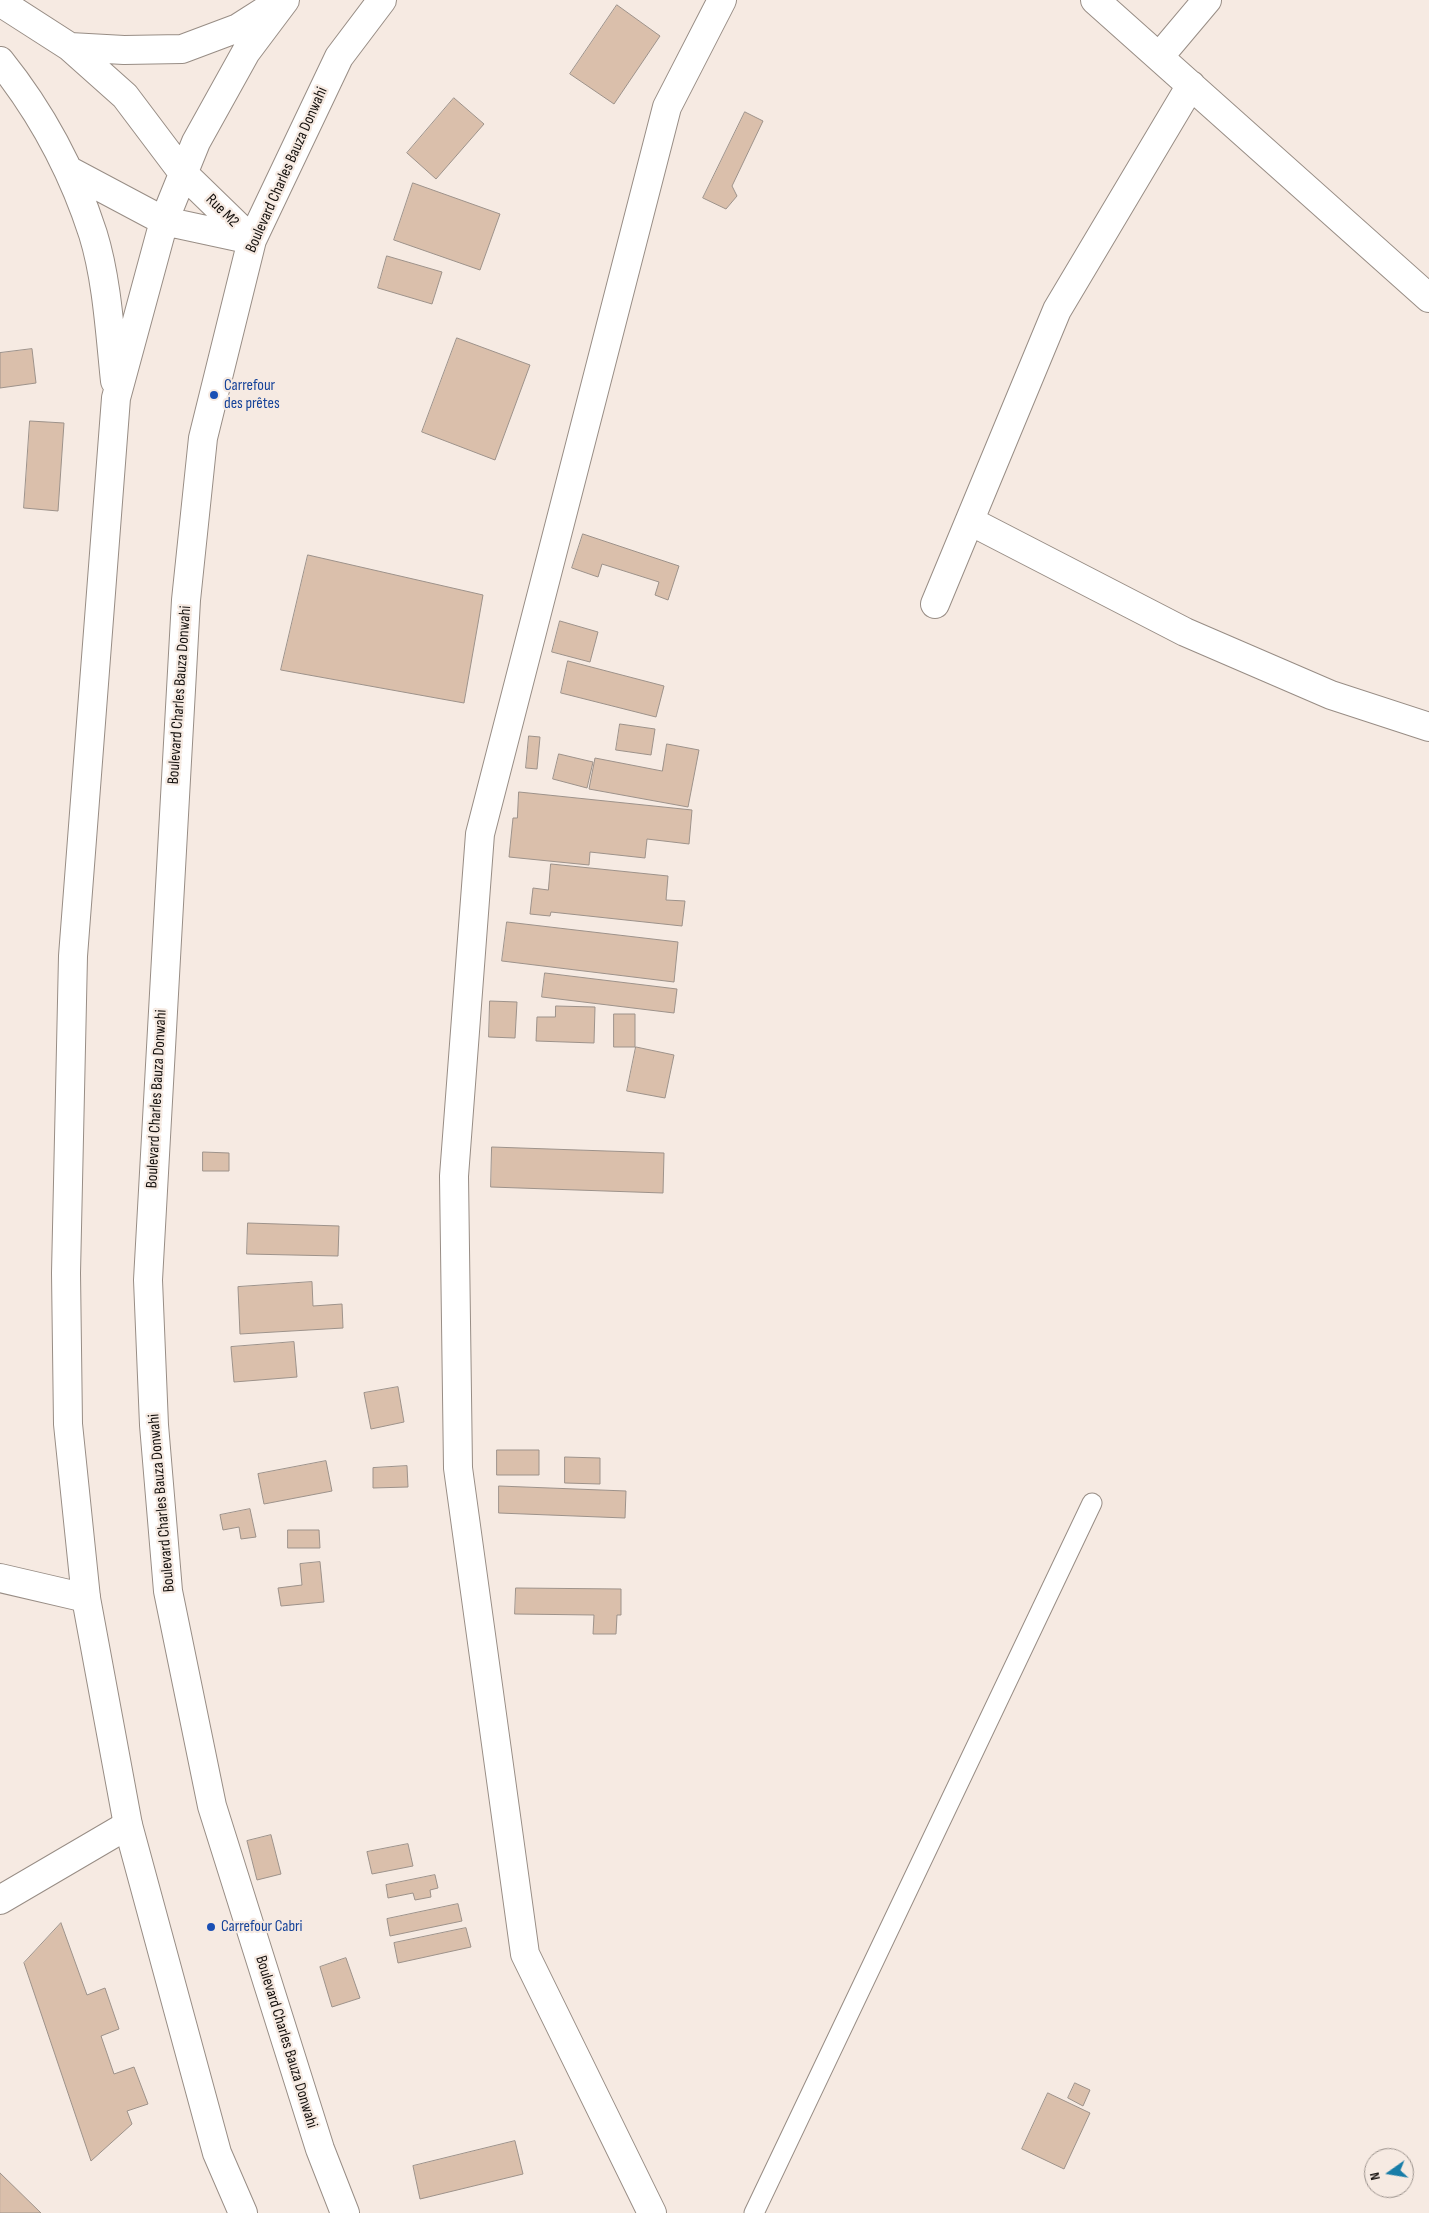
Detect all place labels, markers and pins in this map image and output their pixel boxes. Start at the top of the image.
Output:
place label: Carrefour des prêtes [224,376,280,414]
marker: Carrefour des prêtes [208,389,220,401]
place label: Carrefour Cabri [221,1917,303,1937]
marker: Carrefour Cabri [205,1921,217,1933]

